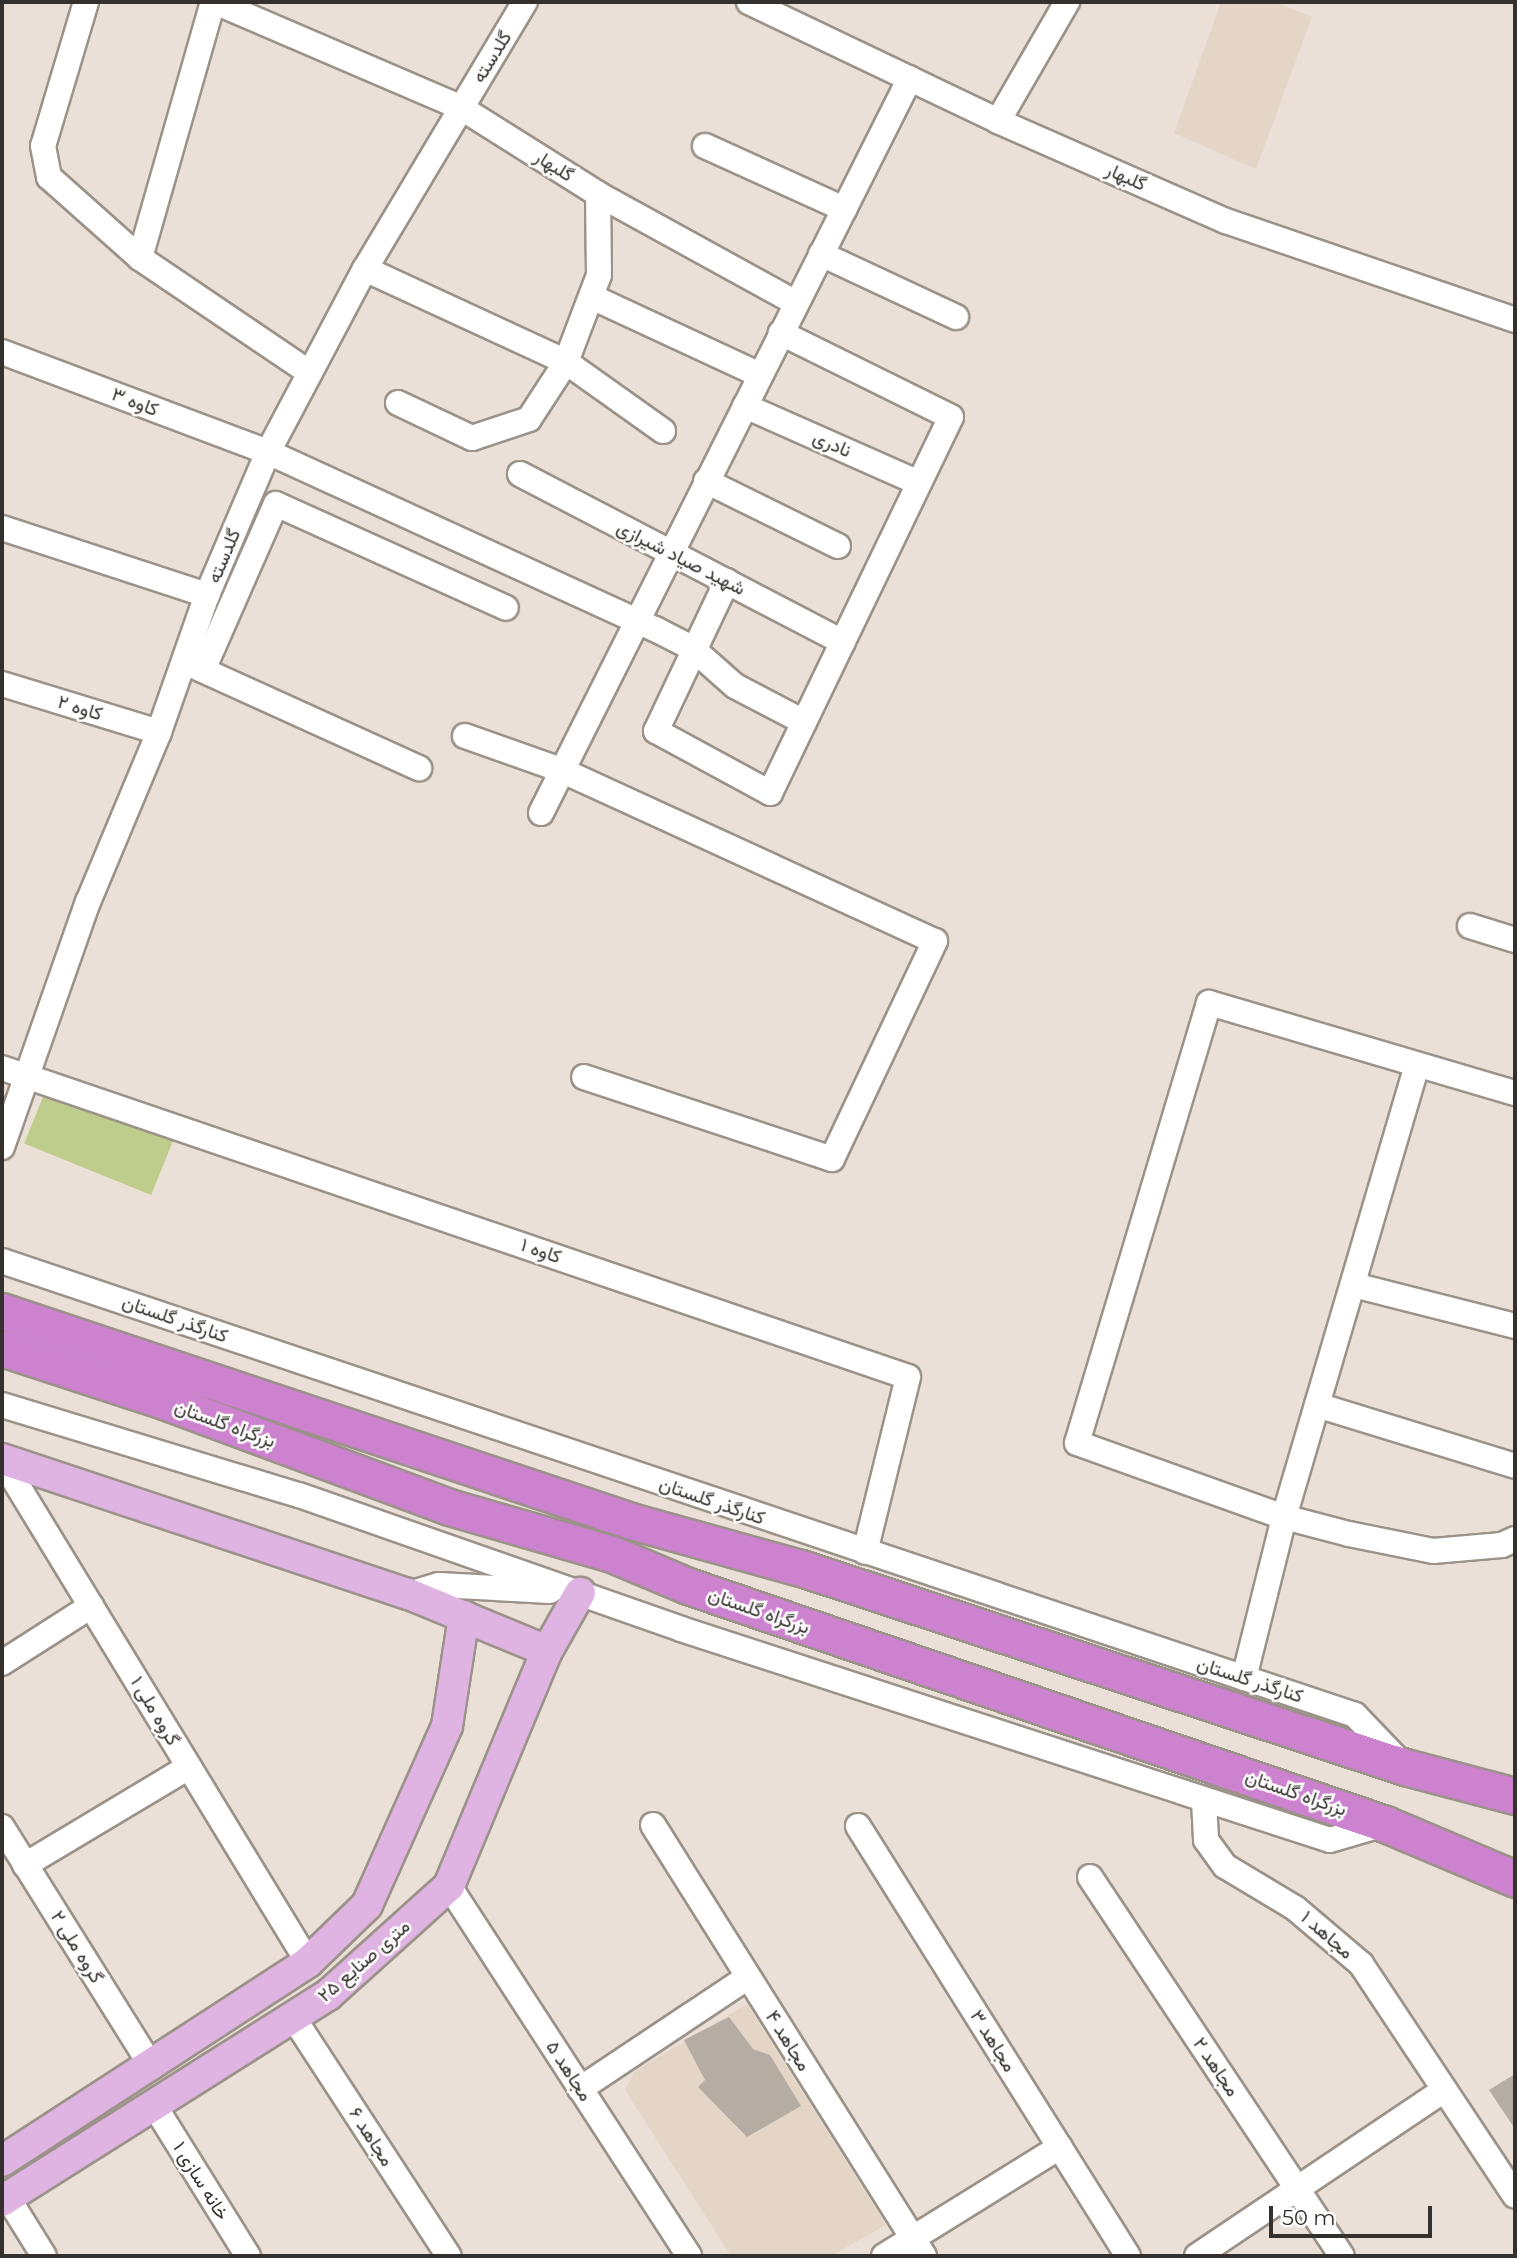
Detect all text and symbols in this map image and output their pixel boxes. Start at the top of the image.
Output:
street label: گلدسته [467,27,517,87]
street label: گلبهار [530,145,578,187]
street label: گلبهار [1102,158,1150,196]
street label: کاوه ۳ [108,383,162,421]
street label: نادری [809,426,855,462]
street label: شهید صیاد شیرازی [613,516,749,600]
street label: گلدسته [202,525,246,587]
street label: کاوه ۲ [55,690,105,726]
street label: کاوه ۱ [518,1234,564,1268]
street label: کنارگذر گلستان [119,1290,231,1348]
street label: بزرگراه گلستان [171,1395,279,1453]
street label: کنارگذر گلستان [656,1472,768,1530]
street label: بزرگراه گلستان [705,1583,813,1639]
street label: کنارگذر گلستان [1194,1652,1306,1708]
street label: گروه ملی ۱ [125,1672,185,1750]
street label: بزرگراه گلستان [1242,1765,1350,1821]
street label: ۱ مجاهد [1296,1906,1358,1964]
street label: گروه ملی ۲ [46,1907,108,1987]
street label: ۲۵ متری صنایع [313,1915,415,2007]
street label: مجاهد ۴ [761,2006,815,2076]
street label: مجاهد ۳ [965,2006,1021,2076]
street label: مجاهد ۲ [1188,2033,1244,2101]
street label: ۵ مجاهد [541,2036,597,2106]
street label: ۶ مجاهد [344,2103,398,2171]
street label: خانه سازی ۱ [168,2138,234,2224]
scale bar [1272,2192,1435,2236]
text: 50 m [1282,2205,1336,2230]

